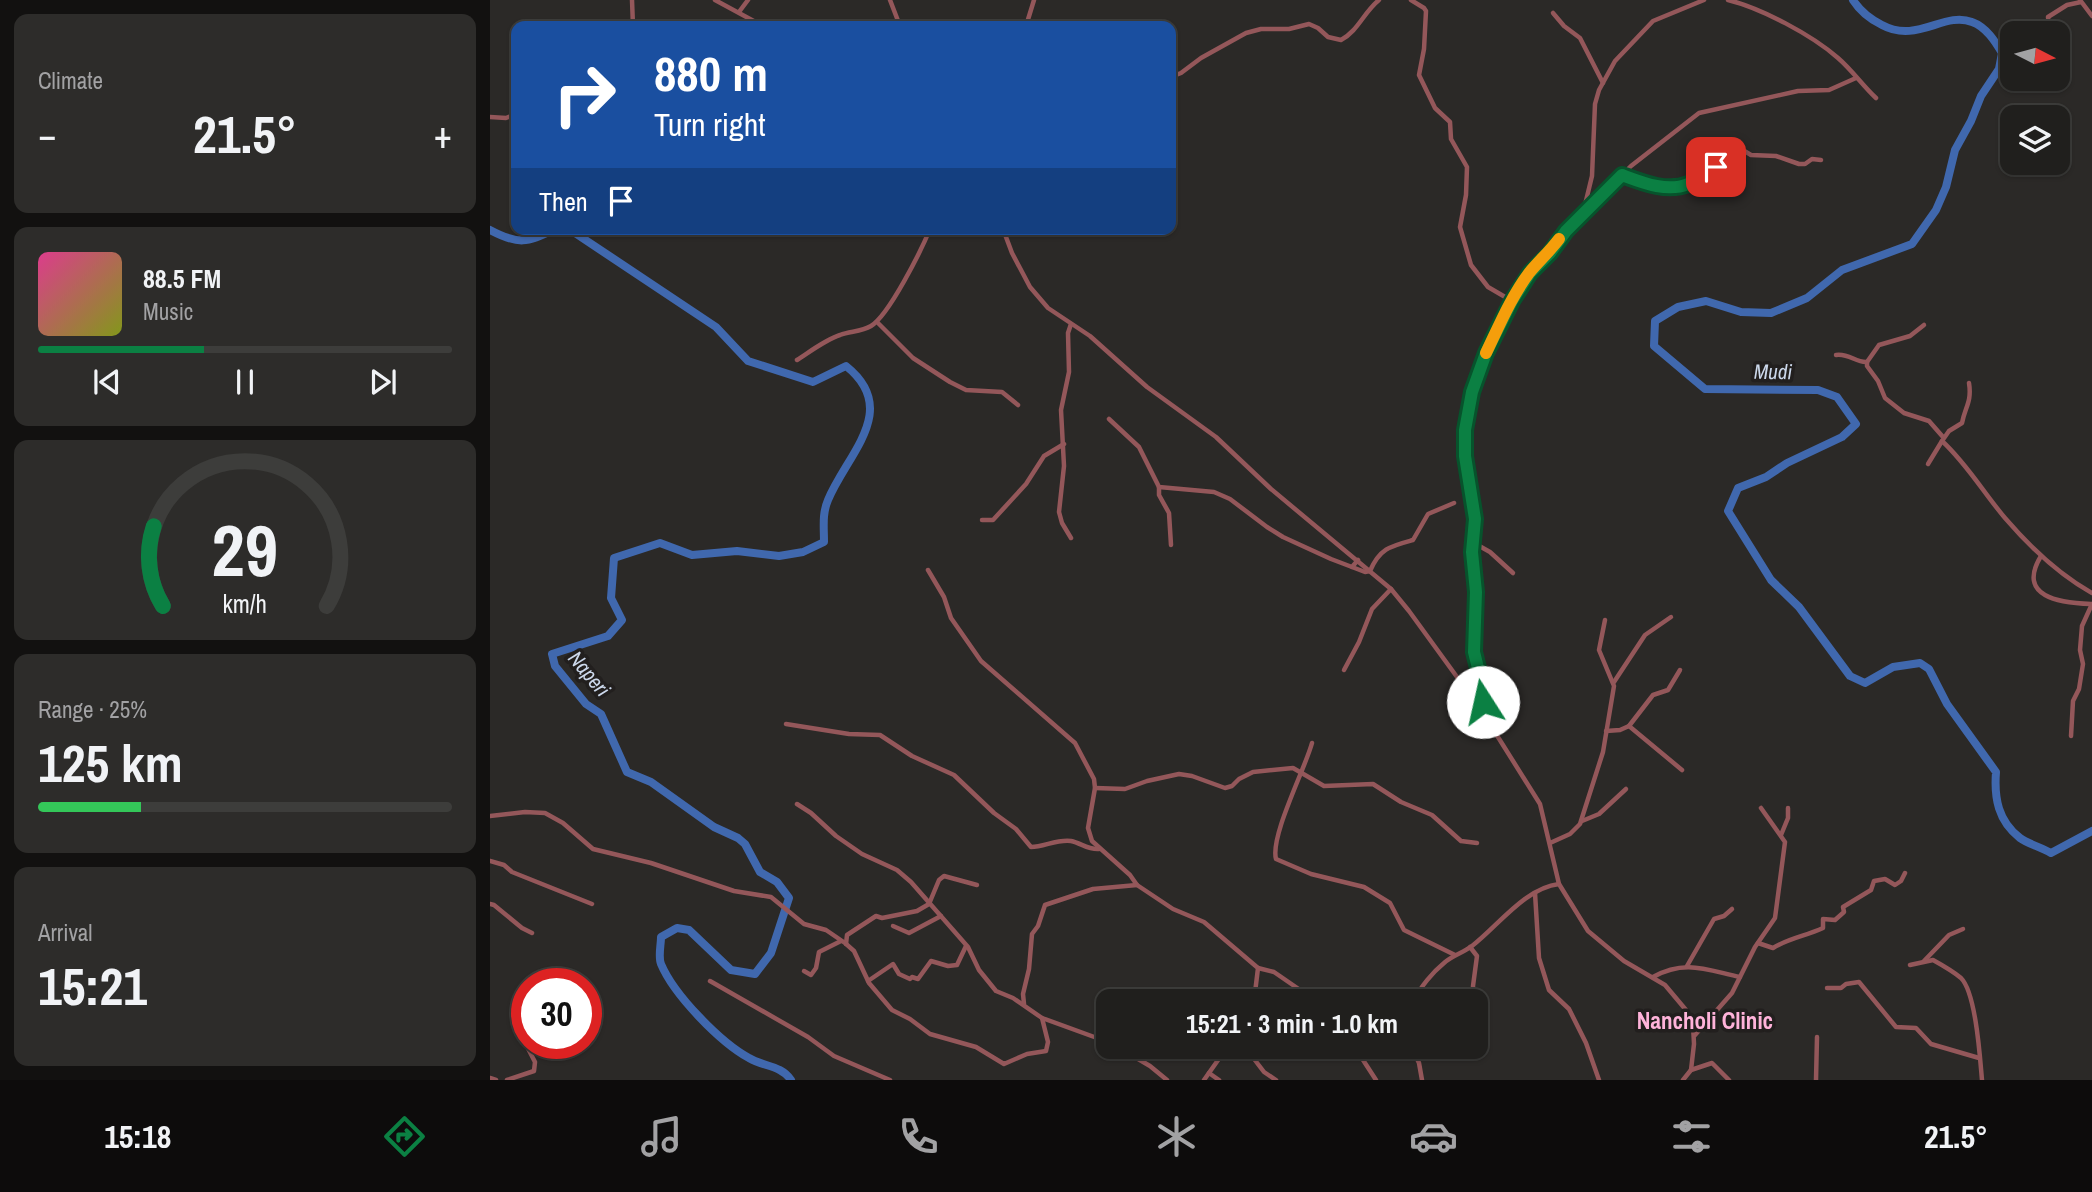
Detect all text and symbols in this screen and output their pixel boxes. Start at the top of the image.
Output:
north arrow [2000,21,2070,91]
map controls [2000,21,2070,175]
text: 880 m [654,40,768,106]
icon: right [539,49,630,140]
text: Climate [38,65,103,96]
text: 21.5° [193,99,297,169]
text: Turn right [654,103,766,146]
button: layers [2000,105,2070,175]
text: − [38,109,56,160]
text: + [434,109,452,160]
pin [1686,137,1746,197]
icon: arrive [1697,148,1735,186]
icon: arrive [602,182,640,220]
text: Then [539,184,588,219]
text: 88.5 FM [143,261,221,296]
text: Music [143,296,193,327]
water label: Mudi [1754,357,1793,386]
icon: previous [88,363,126,401]
icon: pause [226,363,264,401]
icon: next [364,363,402,401]
text: 29 [212,501,278,599]
text: km/h [223,587,267,621]
water label: Naperi [562,645,617,703]
position arrow [1446,665,1520,739]
text: Range · 25% [38,694,147,725]
text: 125 km [38,728,183,798]
text: Arrival [38,917,93,948]
text: 15:21 [38,951,147,1021]
speed limit sign: 30 [511,968,602,1059]
district label: Nancholi Clinic [1637,1005,1773,1036]
text: 15:21 · 3 min · 1.0 km [1186,1006,1398,1041]
icon: directions [380,1112,429,1161]
icon: music [637,1112,686,1161]
icon: phone [894,1112,943,1161]
icon: climate [1152,1112,1201,1161]
icon: car [1409,1112,1458,1161]
icon: filters [1667,1112,1716,1161]
text: 15:18 [104,1115,171,1158]
text: 21.5° [1924,1115,1988,1158]

